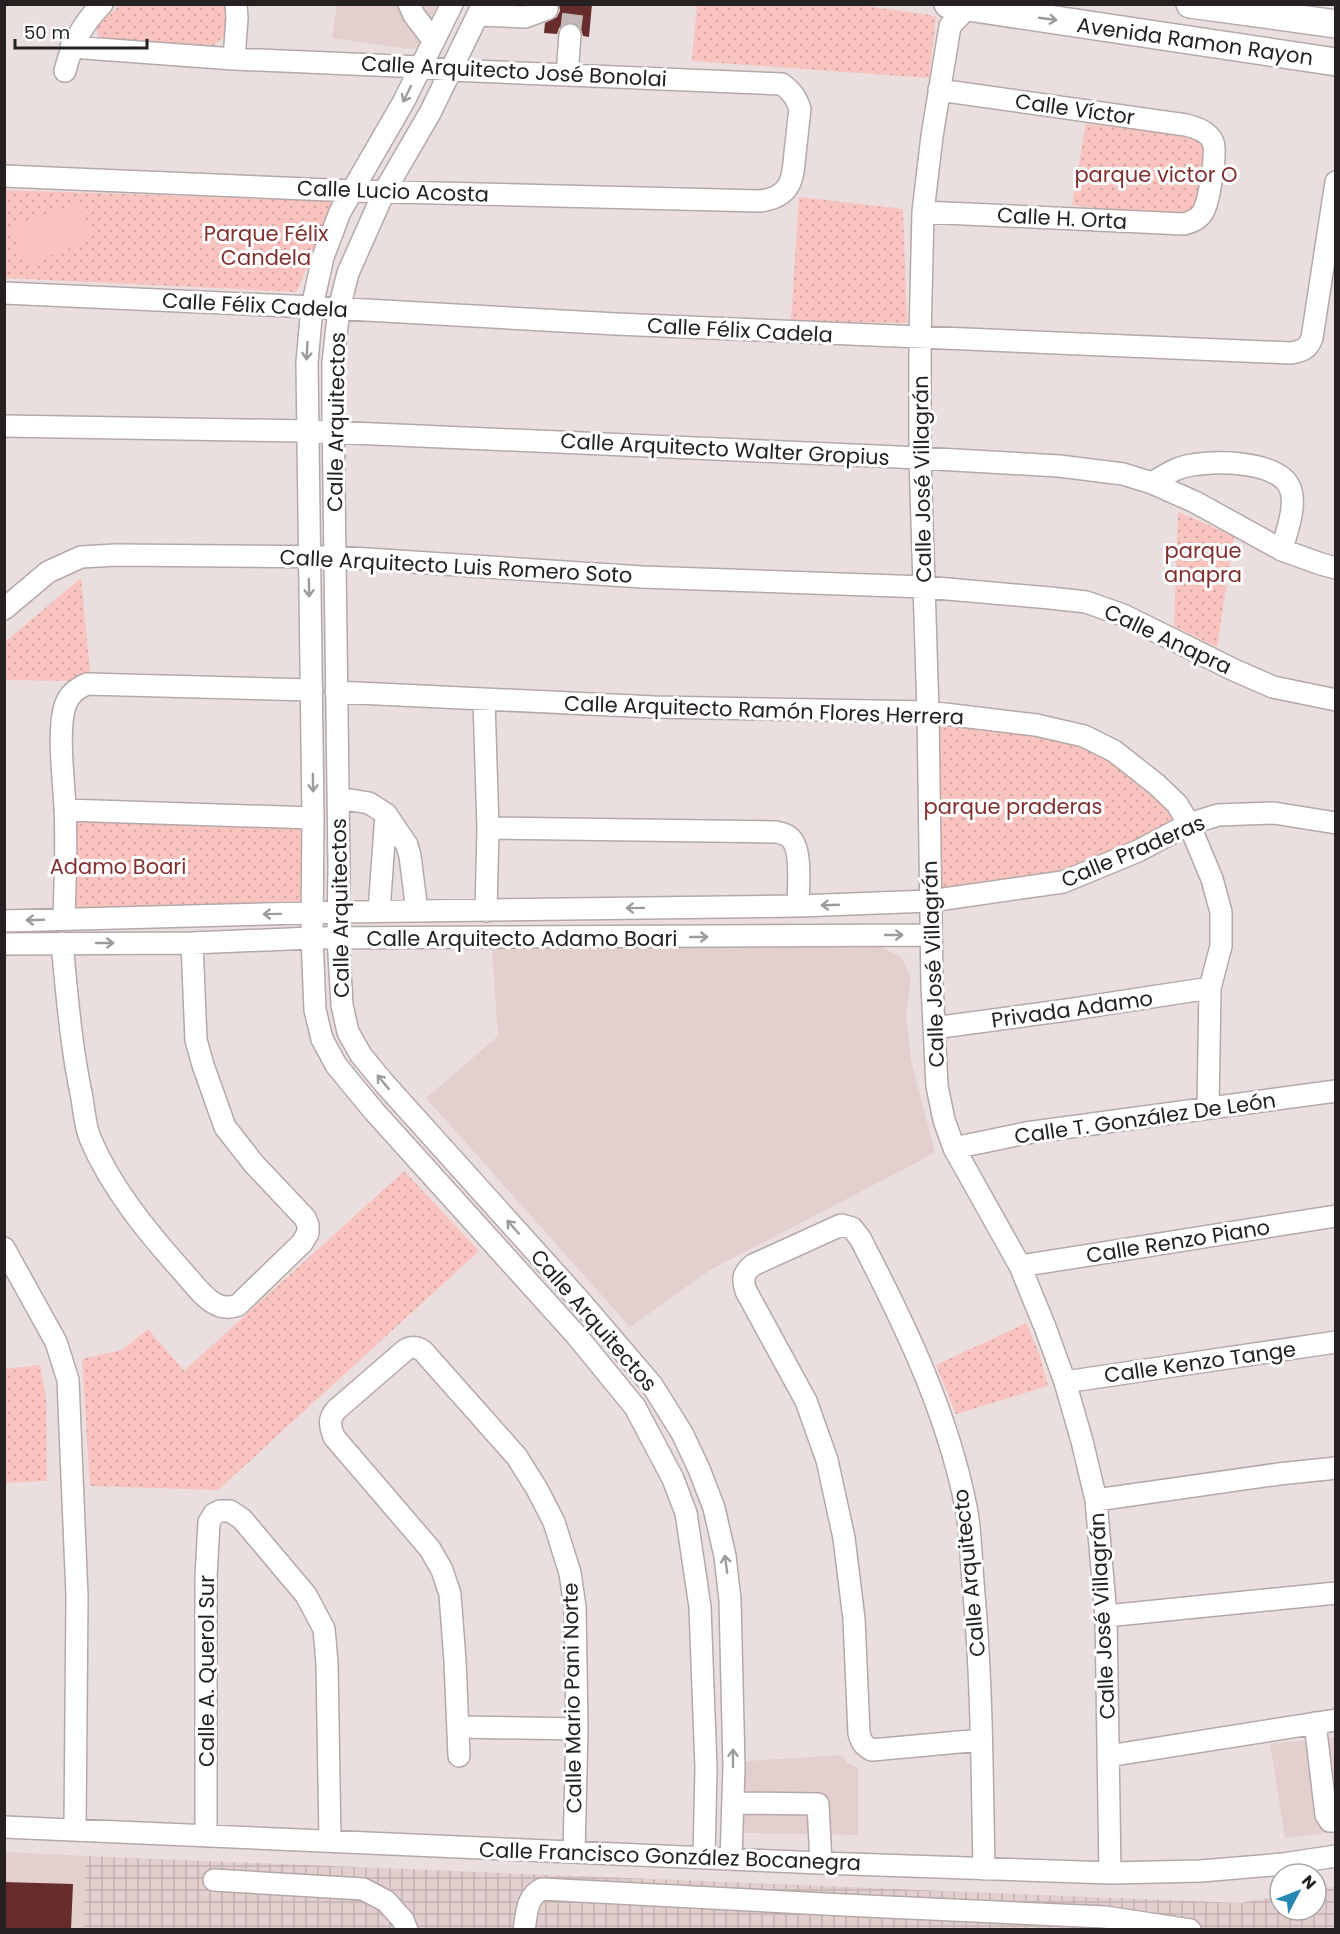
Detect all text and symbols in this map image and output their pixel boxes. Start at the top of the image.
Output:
street label: Avenida Ramon Rayon [1075,10,1315,72]
scale bar [15,12,147,50]
one-way arrow [1037,14,1057,25]
text: 50 m [24,20,70,45]
street label: Calle Arquitecto José Bonolai [360,49,668,93]
one-way arrow [401,85,412,103]
street label: Calle Víctor [1013,86,1137,132]
park label: parque victor O [1074,160,1238,189]
street label: Calle Lucio Acosta [297,173,489,209]
street label: Calle H. Orta [996,200,1128,236]
park label: Parque Félix Candela [204,219,328,272]
street label: Calle Félix Cadela [161,286,349,324]
street label: Calle Félix Cadela [646,311,834,349]
street label: Calle Arquitectos [320,332,352,512]
one-way arrow [302,340,313,360]
street label: Calle José Villagrán [906,375,938,583]
street label: Calle Arquitecto Walter Gropius [560,426,890,472]
park label: parque anapra [1164,536,1242,589]
street label: Calle Arquitecto Luis Romero Soto [279,542,633,590]
one-way arrow [303,577,315,597]
street label: Calle Anapra [1100,597,1236,681]
street label: Calle Arquitecto Ramón Flores Herrera [564,689,964,731]
one-way arrow [307,772,318,792]
park label: parque praderas [924,792,1102,821]
street label: Calle Praderas [1057,808,1209,894]
street label: Calle Arquitectos [324,818,356,998]
park label: Adamo Boari [50,852,186,881]
street label: Calle José Villagrán [915,860,951,1068]
one-way arrow [820,899,840,910]
one-way arrow [625,903,645,914]
one-way arrow [262,908,282,920]
one-way arrow [25,915,45,926]
street label: Calle Arquitecto Adamo Boari [367,924,678,953]
one-way arrow [883,929,903,941]
one-way arrow [688,931,708,943]
one-way arrow [94,937,114,949]
street label: Privada Adamo [989,983,1155,1035]
one-way arrow [377,1074,390,1090]
street label: Calle T. González De León [1013,1085,1277,1151]
street label: Calle Renzo Piano [1084,1212,1272,1270]
one-way arrow [506,1220,520,1235]
street label: Calle Arquitectos [524,1243,664,1397]
street label: Calle Kenzo Tange [1102,1334,1298,1390]
street label: Calle Arquitecto [946,1488,992,1658]
street label: Calle José Villagrán [1082,1512,1122,1720]
one-way arrow [720,1554,731,1574]
street label: Calle A. Querol Sur [192,1575,221,1767]
street label: Calle Mario Pani Norte [555,1582,589,1814]
one-way arrow [728,1749,739,1769]
street label: Calle Francisco González Bocanegra [478,1835,862,1877]
north arrow [1268,1862,1328,1922]
text: N [1296,1870,1321,1894]

